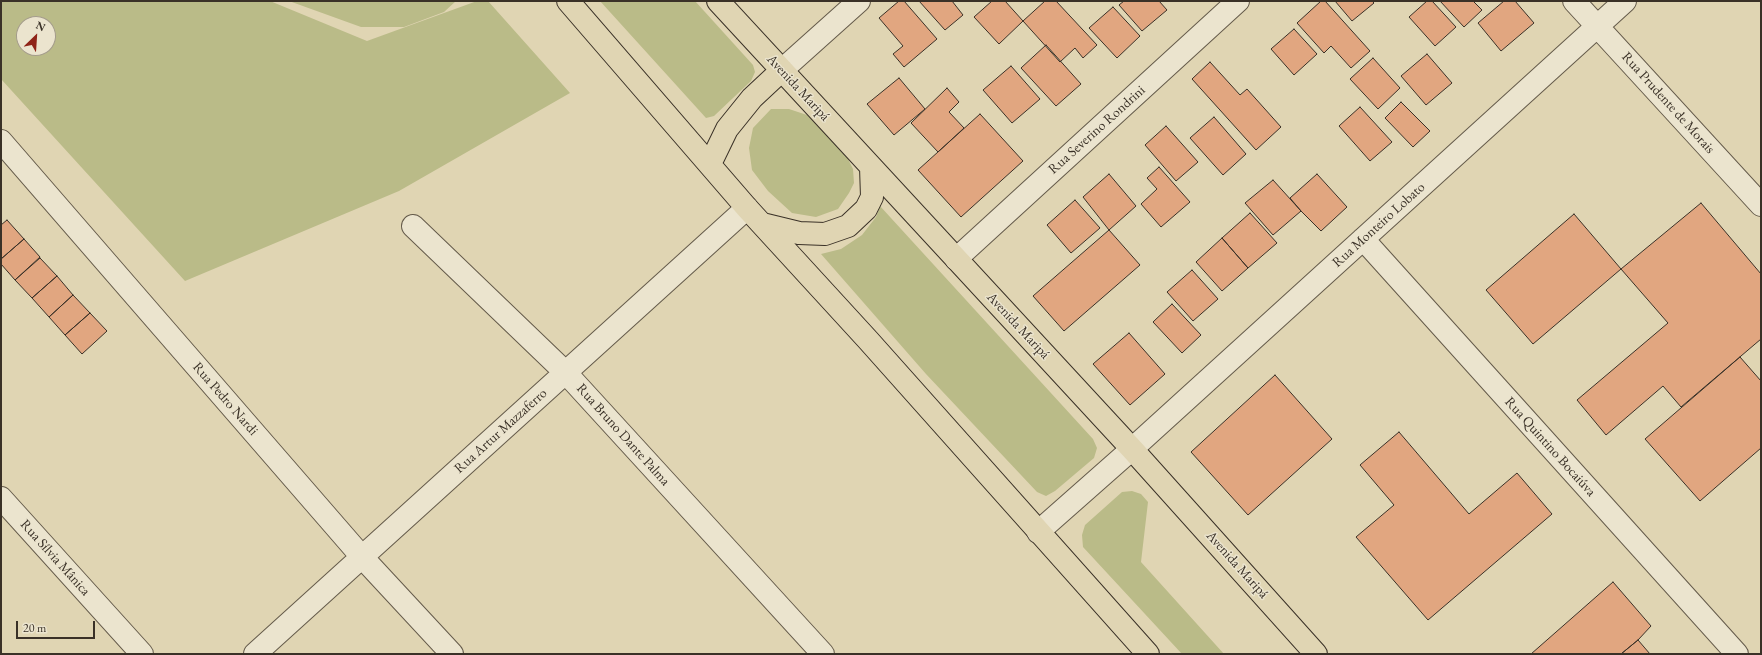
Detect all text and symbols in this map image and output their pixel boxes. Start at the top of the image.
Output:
north arrow [16,16,56,56]
text: N [34,18,48,34]
street label: Rua Prudente de Morais [1618,49,1718,157]
street label: Avenida Maripá [763,51,833,125]
street label: Rua Severino Rondrini [1045,82,1149,178]
street label: Rua Monteiro Lobato [1329,179,1429,271]
street label: Avenida Maripá [983,289,1053,363]
street label: Rua Pedro Nardi [189,359,261,439]
street label: Rua Bruno Dante Palma [573,380,673,490]
street label: Rua Artur Mazzaferro [451,385,551,477]
street label: Rua Quintino Bocaiúva [1501,394,1599,500]
street label: Rua Sílvia Mânica [16,516,94,600]
street label: Avenida Maripá [1202,528,1272,602]
scale bar [18,613,97,639]
text: 20 m [23,620,46,636]

